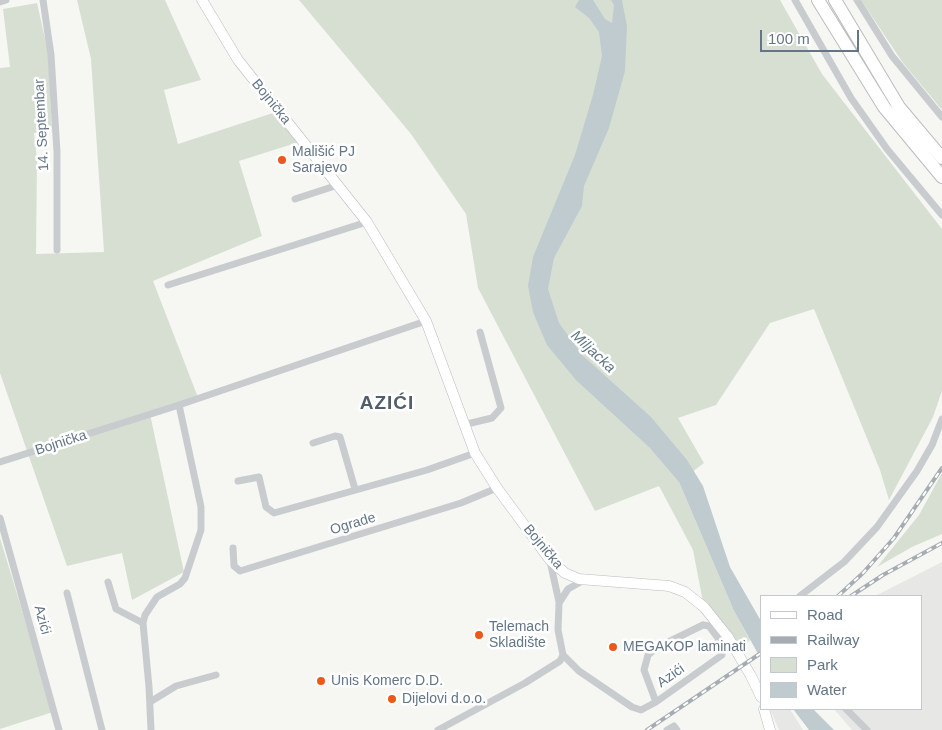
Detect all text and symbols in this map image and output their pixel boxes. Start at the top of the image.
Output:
scale bar [762,20,861,52]
text: 100 m [768,30,810,47]
street label: Bojnička [248,76,294,128]
street label: 14. Septembar [31,79,53,171]
place label: Mališić PJ Sarajevo [292,144,355,176]
marker: Mališić PJ Sarajevo [276,154,288,166]
water label: Miljacka [567,327,619,377]
district label: AZIĆI [359,393,415,415]
street label: Bojnička [33,427,89,459]
street label: Ograde [328,509,378,539]
street label: Bojnička [520,521,566,573]
legend [760,595,922,710]
street label: Azići [30,604,54,636]
text: Road [807,606,843,623]
place label: Telemach Skladište [489,619,549,652]
marker: Telemach Skladište [473,629,485,641]
text: Railway [807,631,860,648]
place label: MEGAKOP laminati [623,639,746,655]
marker: MEGAKOP laminati [607,641,619,653]
text: Park [807,656,838,673]
street label: Azići [654,661,688,691]
place label: Unis Komerc D.D. [331,673,443,689]
marker: Unis Komerc D.D. [315,675,327,687]
text: Water [807,681,846,698]
place label: Dijelovi d.o.o. [402,691,486,707]
marker: Dijelovi d.o.o. [386,693,398,705]

